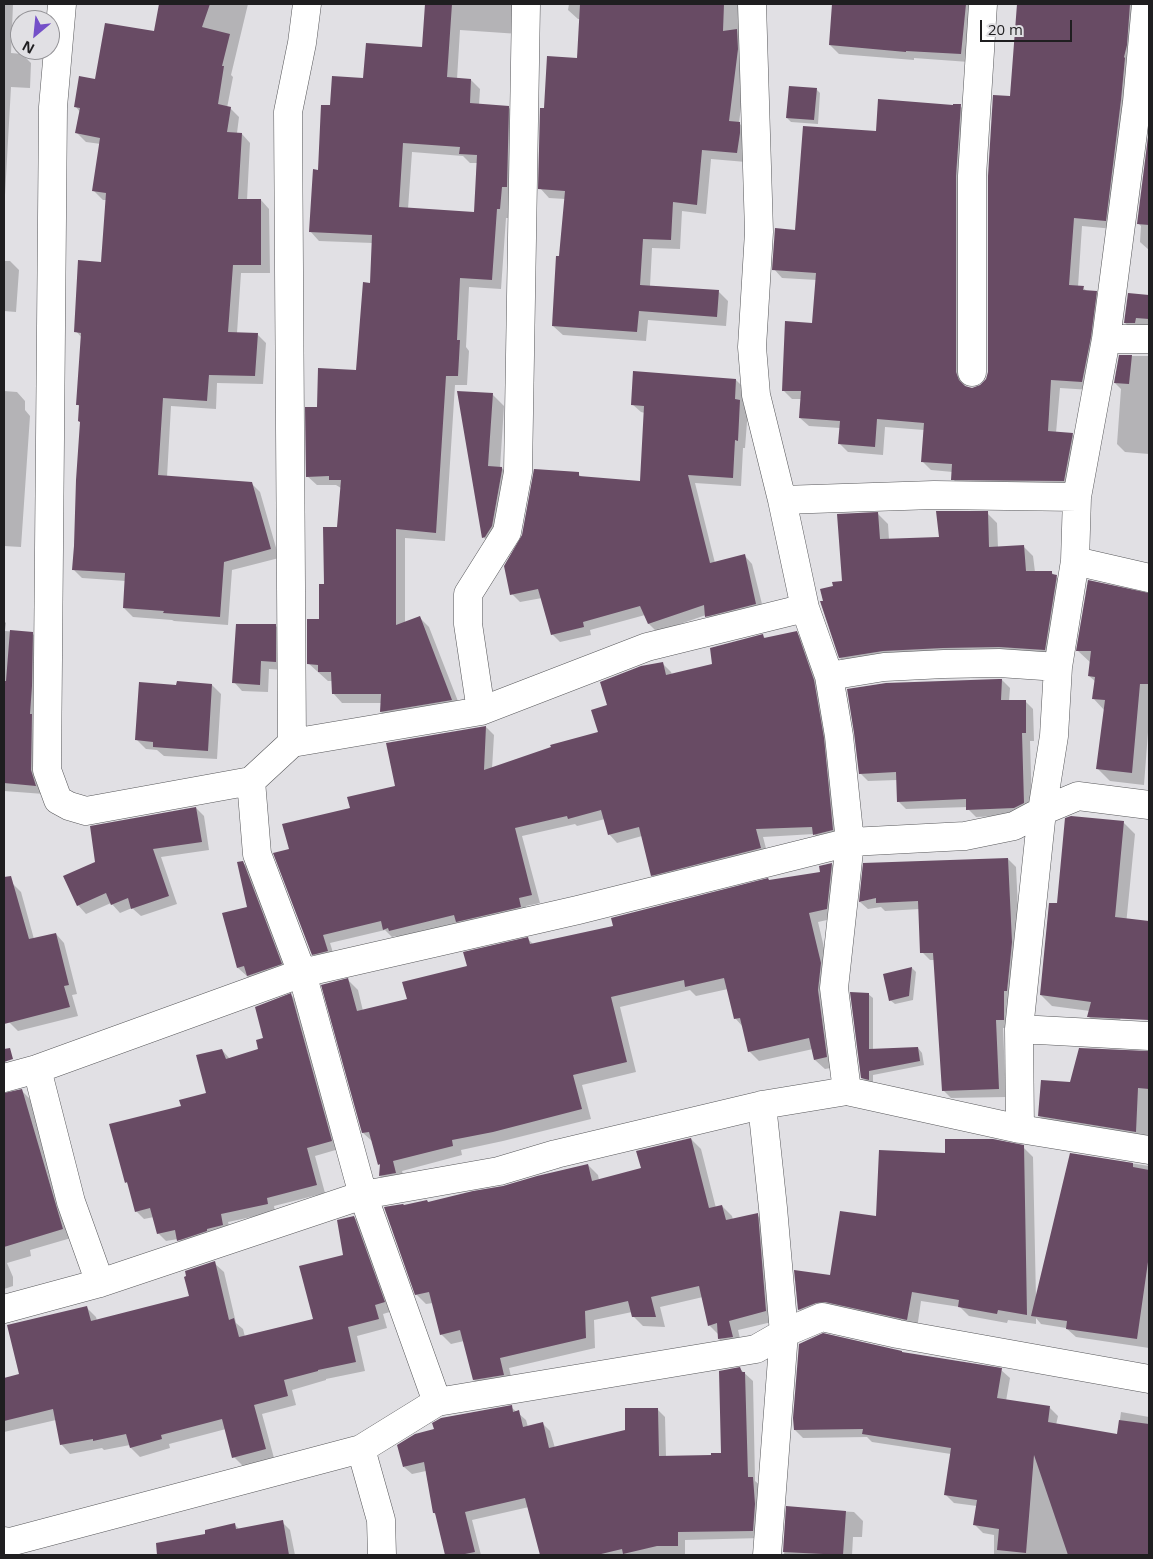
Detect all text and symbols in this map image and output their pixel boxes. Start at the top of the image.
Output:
north arrow [10,10,60,60]
scale bar [983,10,1076,42]
text: 20 m [988,19,1023,39]
text: N [19,37,38,59]

